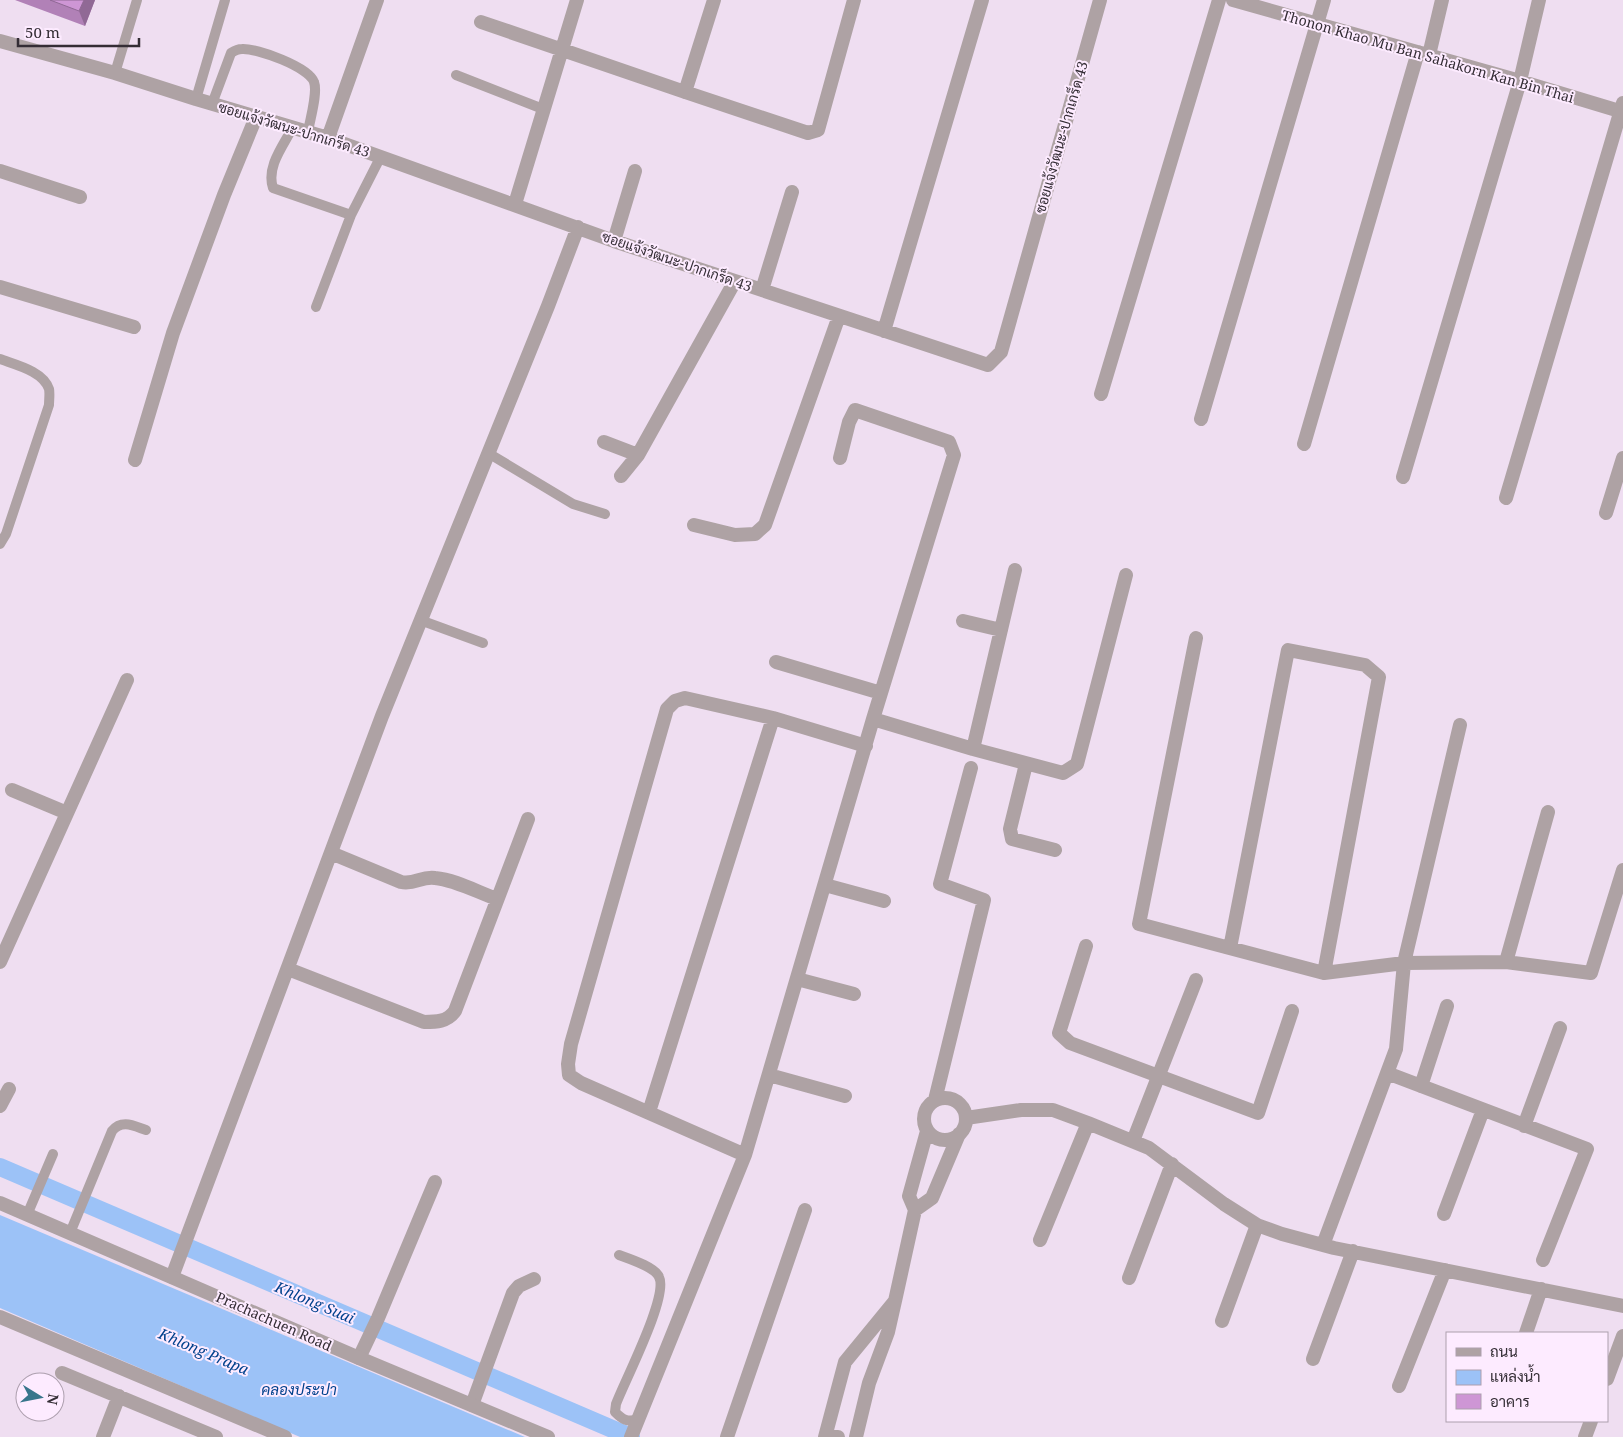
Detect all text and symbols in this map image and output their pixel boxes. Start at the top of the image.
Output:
street label: Thonon Khao Mu Ban Sahakorn Kan Bin Thai [1280,5,1577,107]
scale bar [18,15,139,47]
text: 50 m [25,22,60,42]
street label: ซอยแจ้งวัฒนะ-ปากเกร็ด 43 [1030,59,1092,215]
street label: ซอยแจ้งวัฒนะ-ปากเกร็ด 43 [216,97,372,161]
street label: ซอยแจ้งวัฒนะ-ปากเกร็ด 43 [599,226,755,296]
water label: Khlong Suai [271,1276,358,1328]
street label: Prachachuen Road [213,1287,335,1355]
water label: Khlong Prapa [155,1323,252,1379]
legend [1446,1332,1608,1422]
text: ถนน [1490,1341,1518,1361]
text: แหล่งน้ำ [1490,1364,1541,1386]
north arrow [15,1372,65,1422]
water label: คลองประปา [261,1379,337,1399]
text: อาคาร [1490,1391,1530,1411]
text: N [43,1392,64,1406]

